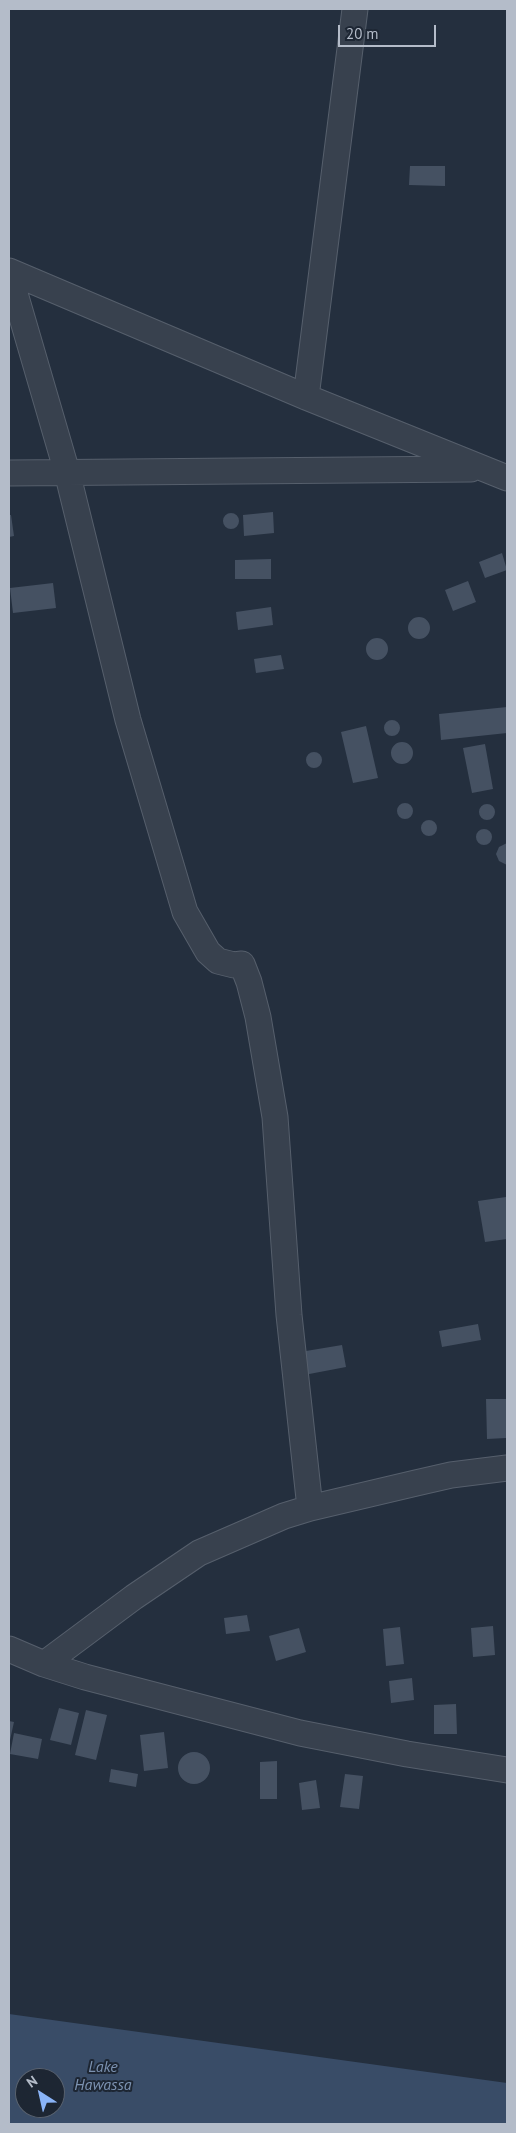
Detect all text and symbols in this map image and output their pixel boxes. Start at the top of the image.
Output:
scale bar [341,15,438,47]
text: 20 m [346,24,379,43]
water label: Lake Hawassa [74,2057,132,2095]
north arrow [15,2068,65,2118]
text: N [23,2072,41,2092]

